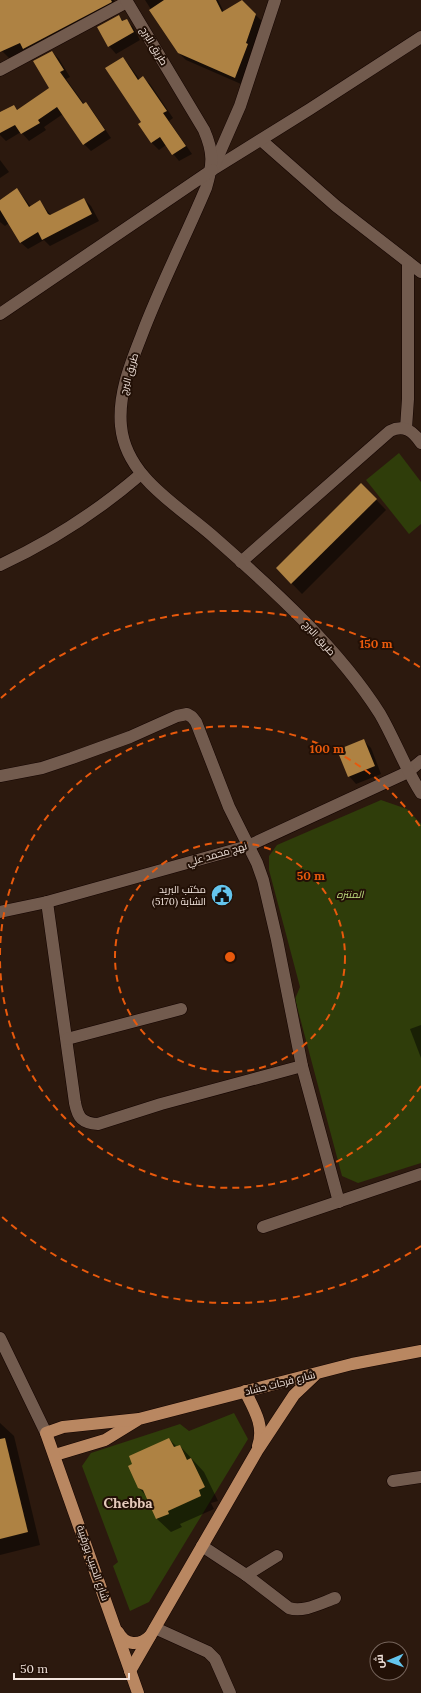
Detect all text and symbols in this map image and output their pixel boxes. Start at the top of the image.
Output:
street label: طريق البرج [137,24,171,68]
street label: طريق البرج [117,352,141,396]
street label: طريق البرج [300,618,338,658]
text: 150 m [359,636,393,651]
text: 100 m [310,741,344,756]
street label: نهج محمد علي [185,839,249,870]
text: 50 m [297,868,325,883]
public building icon: مكتب البريد الشابة (5170) [209,882,235,908]
place label: مكتب البريد الشابة (5170) [152,883,206,908]
park label: المنتزه [337,888,365,901]
centre of rings [223,950,237,964]
street label: شارع فرحات حشاد [243,1368,317,1398]
district label: Chebba [103,1494,153,1512]
street label: شارع الحبيب بورقيبة [74,1524,112,1602]
north arrow [369,1641,409,1681]
text: ش [372,1654,386,1669]
scale bar [14,1655,129,1681]
text: 50 m [20,1661,48,1676]

